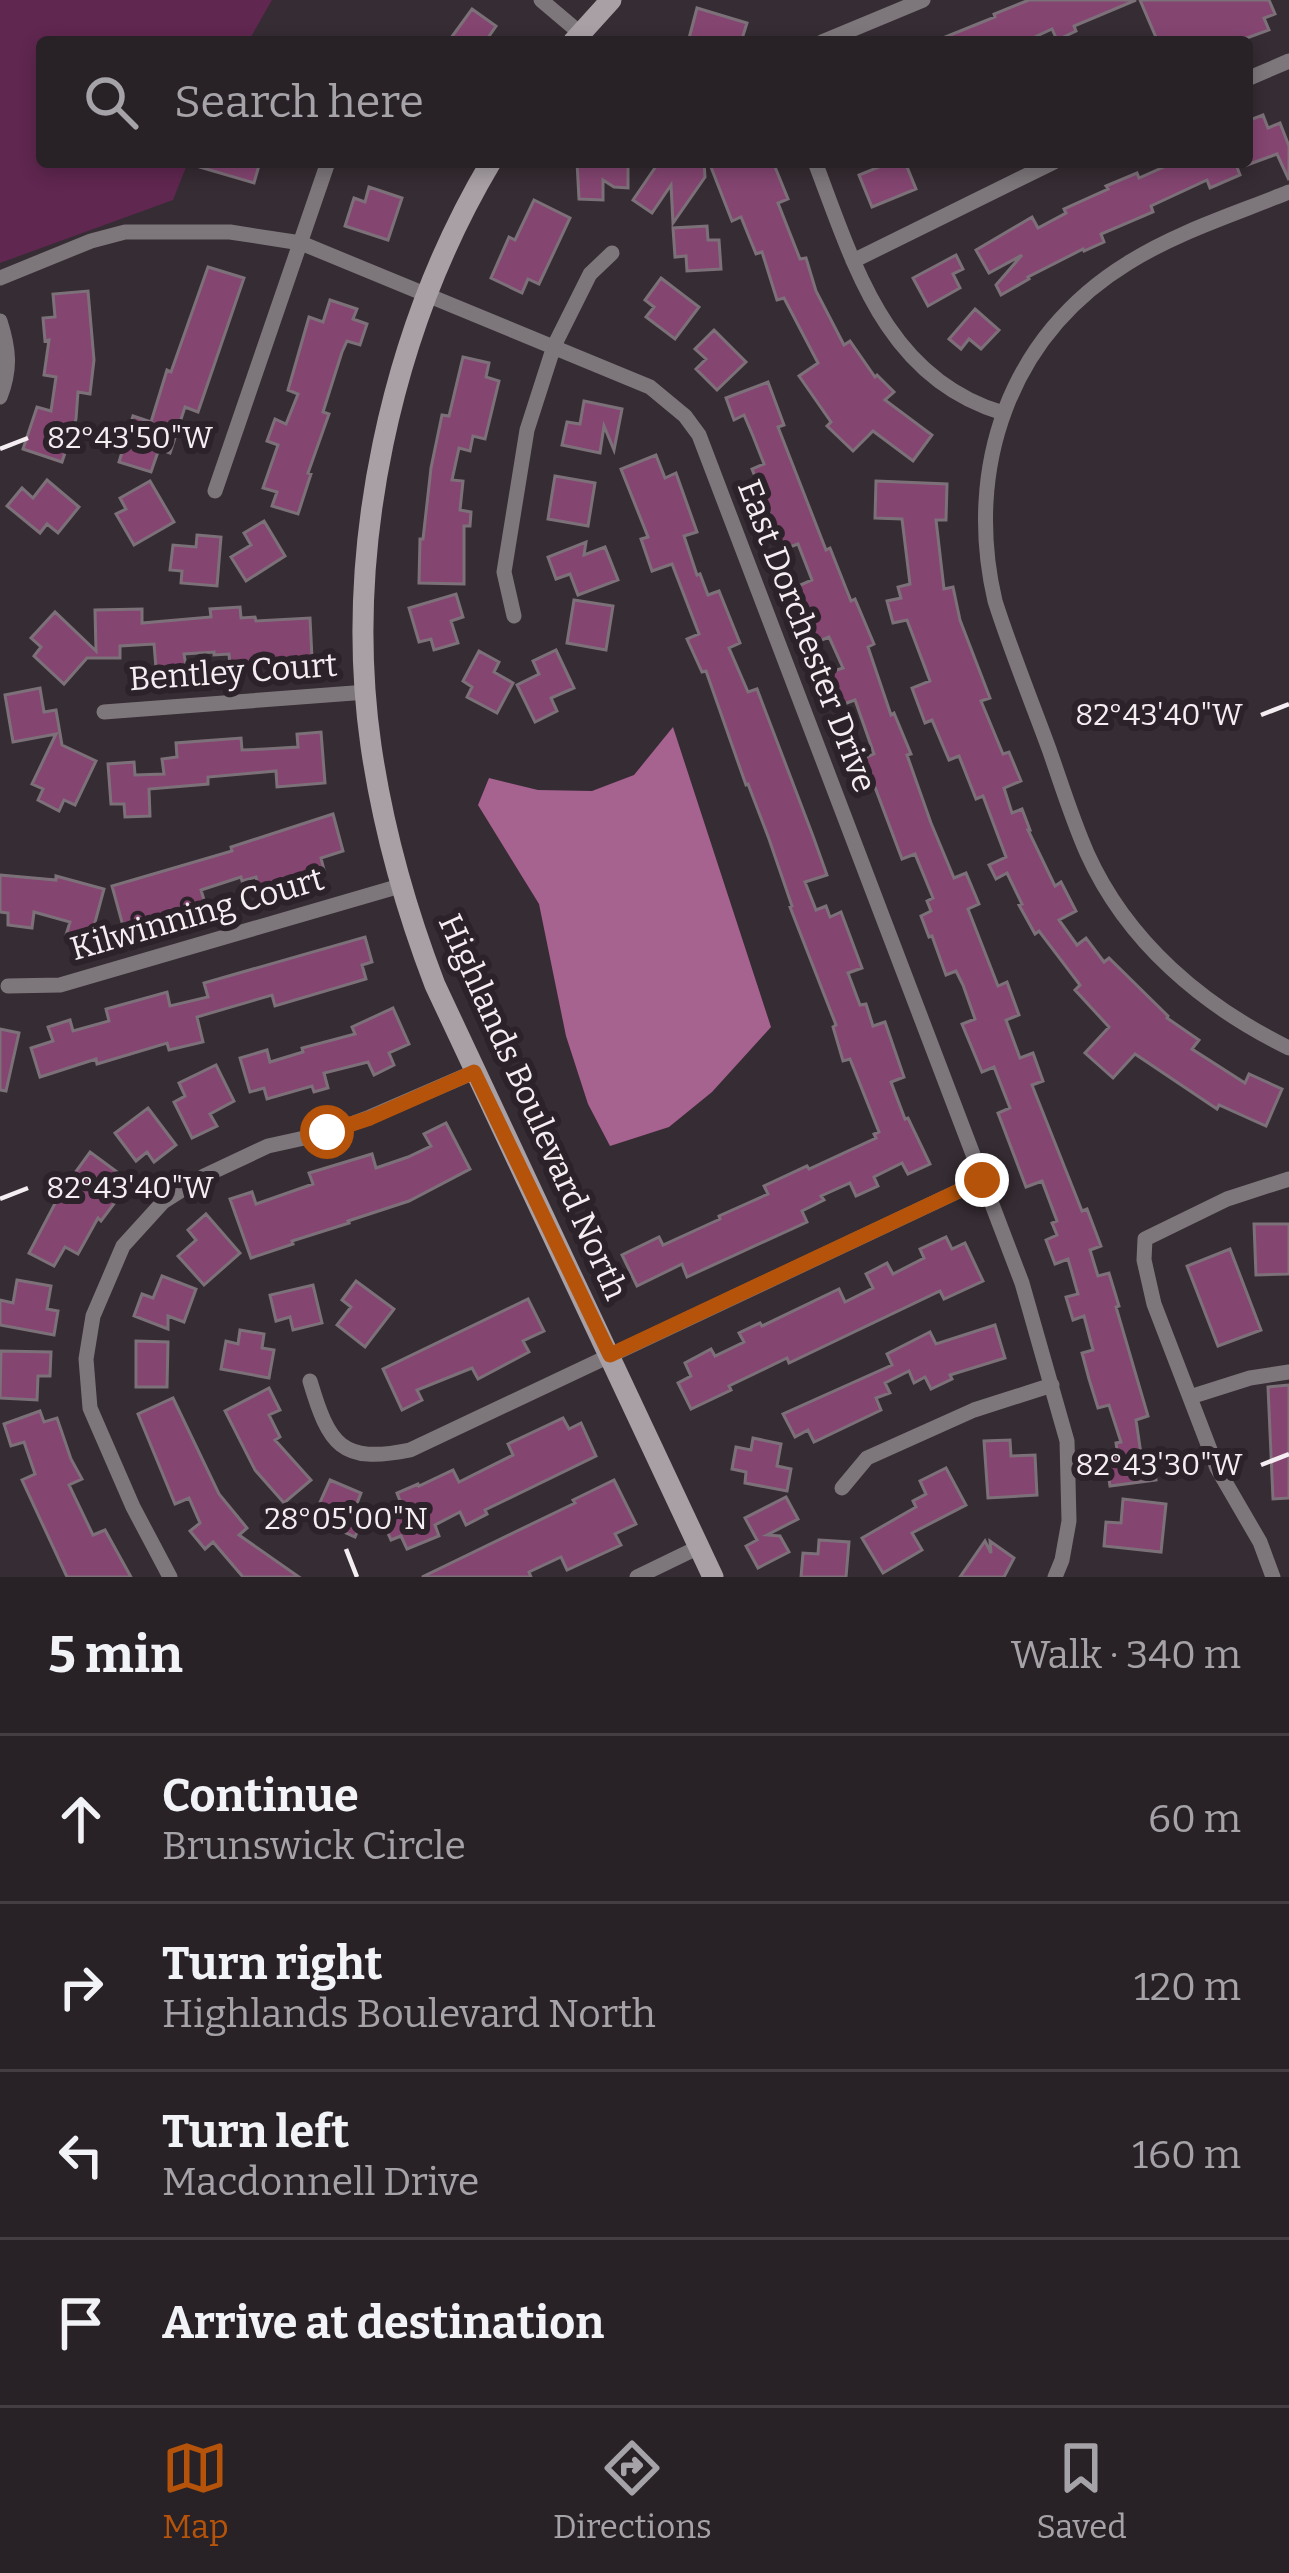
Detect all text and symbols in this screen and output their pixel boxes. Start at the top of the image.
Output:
search box [36,36,1253,168]
icon: search [78,69,144,135]
text: Search here [174,75,424,129]
text: 82°43'50"W [47,420,213,456]
street label: East Dorchester Drive [729,474,885,798]
street label: Bentley Court [128,645,339,699]
text: 82°43'40"W [1075,697,1243,733]
street label: Kilwinning Court [66,859,328,969]
street label: Highlands Boulevard North [430,908,636,1306]
route start [300,1105,354,1159]
route end [955,1153,1009,1207]
text: 82°43'40"W [46,1170,214,1206]
text: 82°43'30"W [1075,1447,1243,1483]
text: 28°05'00"N [264,1501,428,1537]
text: 5 min [48,1624,183,1686]
text: Walk · 340 m [1011,1632,1241,1678]
text: Continue [162,1769,359,1823]
icon: ahead [48,1786,114,1852]
text: 60 m [1148,1796,1241,1842]
text: Brunswick Circle [162,1823,466,1869]
text: Turn right [162,1937,382,1991]
icon: right [48,1954,114,2020]
text: 120 m [1134,1964,1241,2010]
text: Highlands Boulevard North [162,1991,656,2037]
text: Turn left [162,2105,349,2159]
icon: left [48,2122,114,2188]
text: 160 m [1132,2132,1241,2178]
text: Macdonnell Drive [162,2159,479,2205]
icon: arrive [48,2290,114,2356]
text: Arrive at destination [162,2296,604,2350]
tab: Map [162,2435,229,2547]
tab: Directions [553,2435,712,2547]
tab: Saved [1036,2435,1127,2547]

